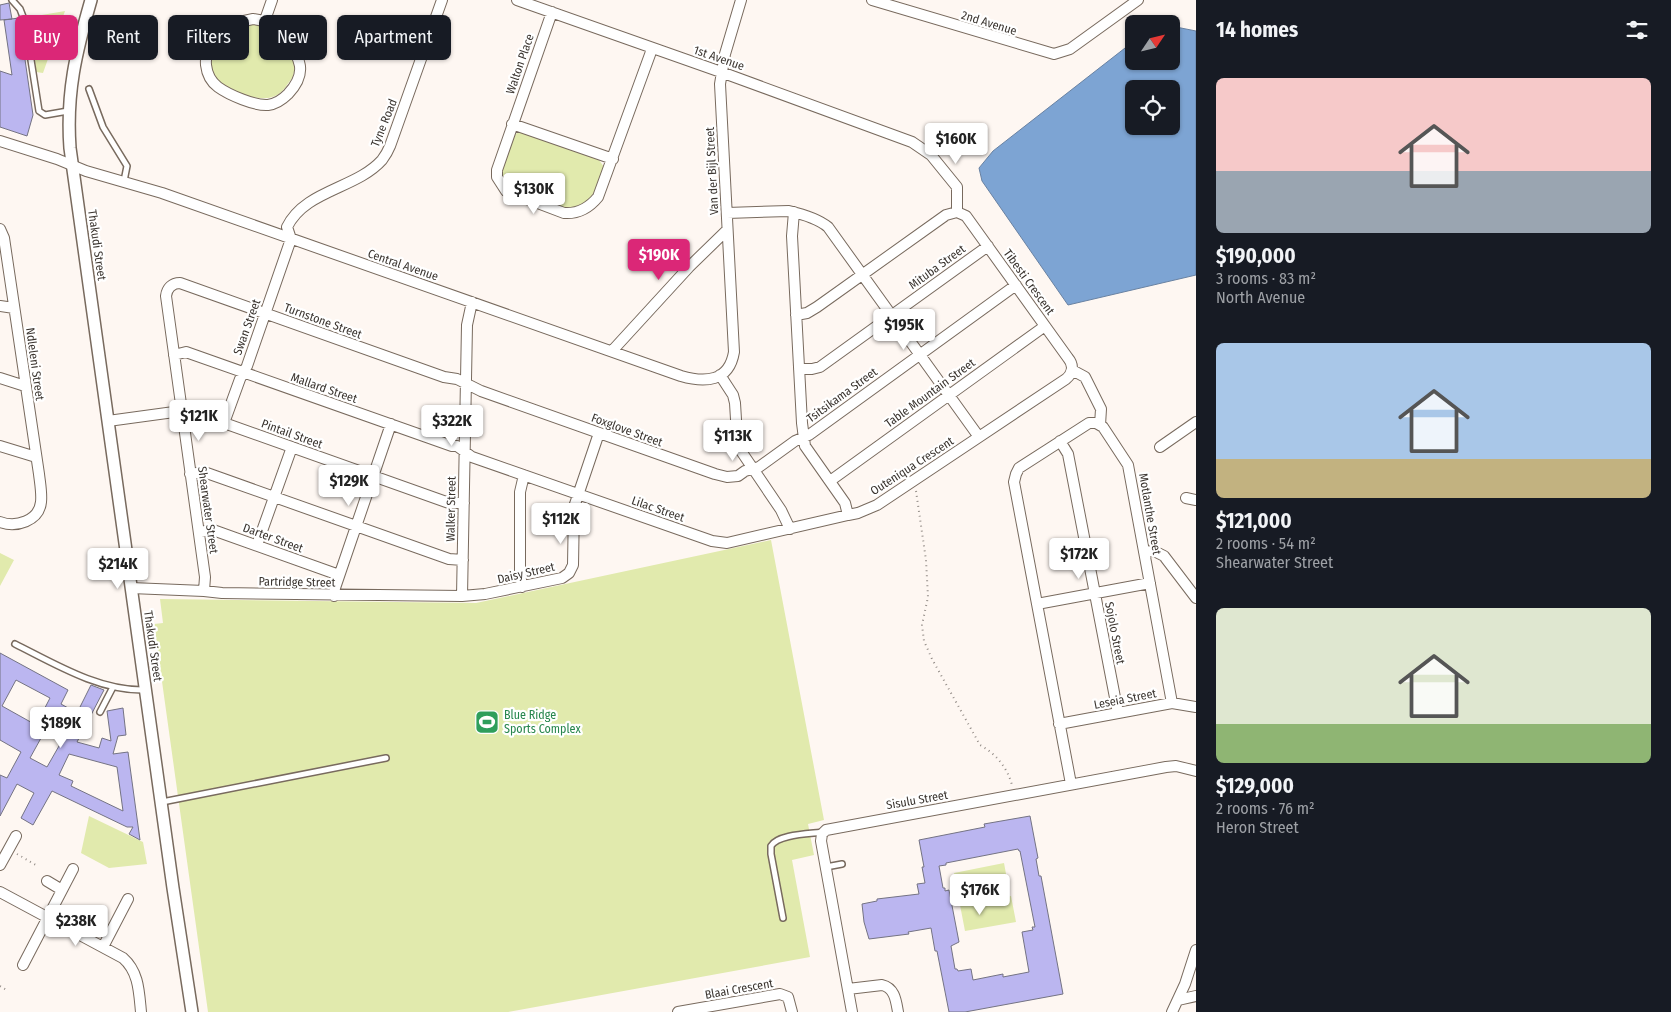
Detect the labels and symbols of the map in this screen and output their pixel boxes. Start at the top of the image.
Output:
street label: 2nd Avenue [960,8,1018,38]
north arrow [1125,15,1180,70]
street label: Walton Place [503,32,537,96]
street label: 1st Avenue [692,43,746,73]
street label: Tyne Road [368,97,400,149]
pin: $160K [921,122,991,165]
street label: Van der Bijl Street [703,127,721,215]
pin: $130K [499,172,569,215]
street label: Thakudi Street [85,209,109,281]
pin: $190K [624,238,694,281]
street label: Mituba Street [906,242,968,292]
street label: Central Avenue [366,246,440,284]
street label: Tibesti Crescent [1001,246,1058,318]
street label: Swan Street [230,297,264,357]
street label: Turnstone Street [282,300,364,342]
pin: $195K [869,308,939,351]
street label: Ndleleni Street [23,327,47,401]
street label: Table Mountain Street [882,356,978,430]
street label: Tsitsikama Street [804,365,880,425]
street label: Mallard Street [289,370,359,406]
pin: $121K [164,400,234,442]
pin: $322K [417,404,487,447]
street label: Foxglove Street [589,411,665,449]
street label: Pintail Street [260,416,324,452]
pin: $113K [698,420,768,462]
street label: Outeniqua Crescent [868,434,956,498]
pin: $129K [314,464,384,507]
street label: Shearwater Street [195,465,221,555]
street label: Motlanthe Street [1136,472,1164,556]
street label: Walker Street [443,476,459,542]
street label: Lilac Street [630,493,686,525]
pin: $112K [526,502,596,545]
street label: Darter Street [241,521,305,555]
pin: $172K [1044,538,1114,580]
pin: $214K [83,548,153,590]
street label: Daisy Street [496,560,556,586]
street label: Partridge Street [258,574,336,590]
street label: Sojolo Street [1102,601,1128,665]
street label: Thakudi Street [141,610,165,682]
street label: Leseia Street [1093,686,1157,712]
pin: $189K [26,706,96,749]
place label: Blue Ridge Sports Complex [504,708,581,736]
sports icon: Blue Ridge Sports Complex [474,709,500,735]
street label: Sisulu Street [885,788,949,812]
pin: $176K [945,874,1015,916]
pin: $238K [41,904,111,947]
street label: Blaai Crescent [704,976,774,1002]

